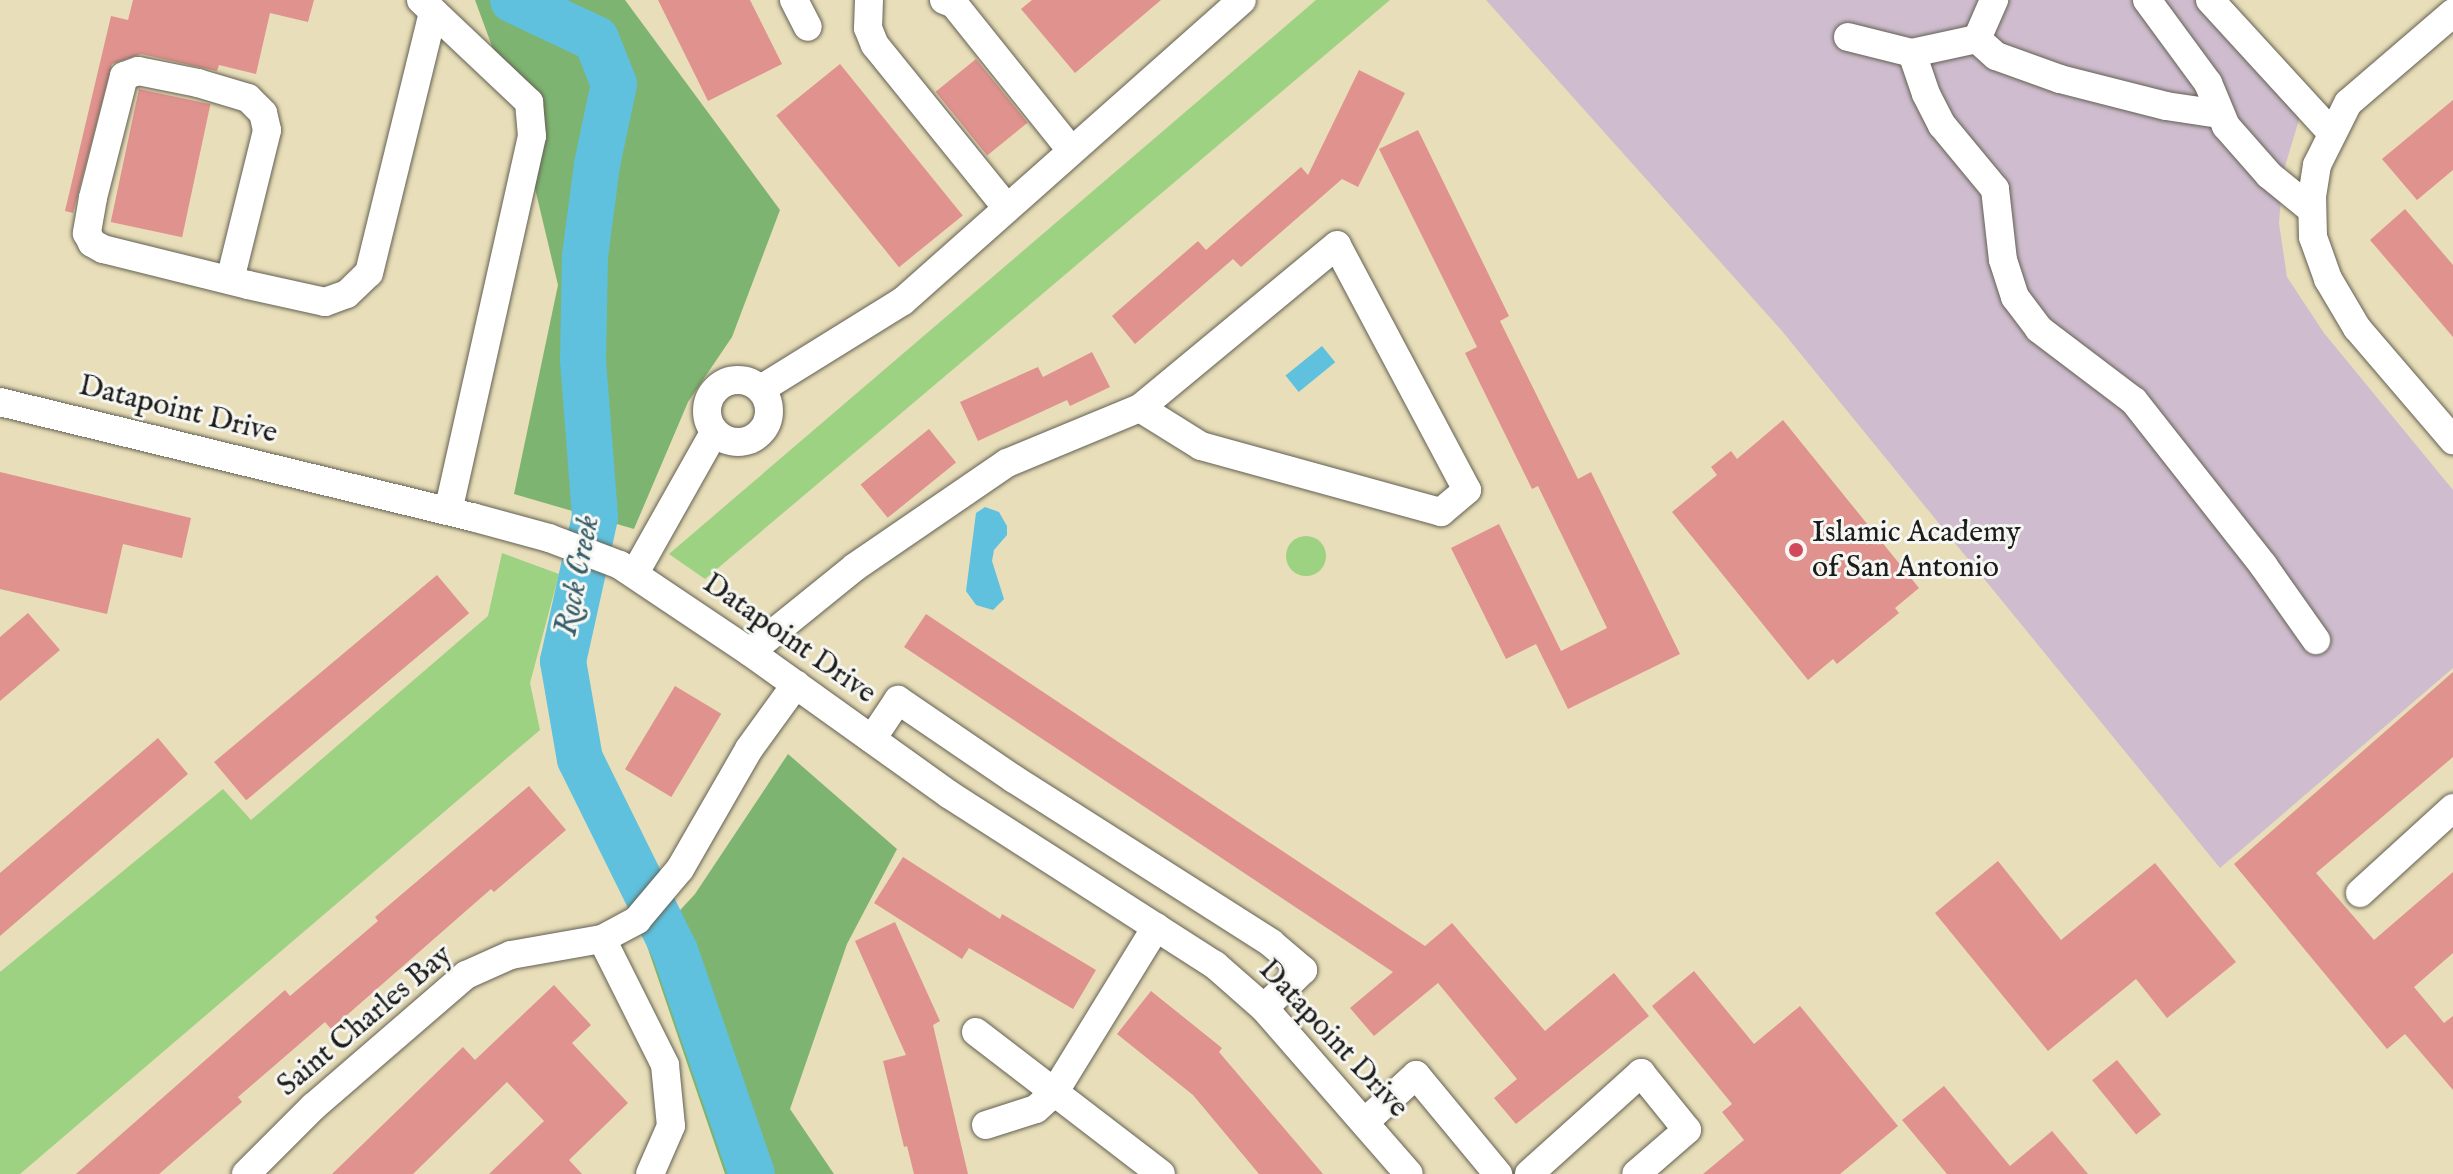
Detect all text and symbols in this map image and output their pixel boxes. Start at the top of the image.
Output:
street label: Datapoint Drive [75,368,281,452]
water label: Rock Creek [549,513,609,639]
place label: Islamic Academy of San Antonio [1812,515,2021,586]
marker: Islamic Academy of San Antonio [1787,541,1805,559]
street label: Datapoint Drive [695,566,883,712]
street label: Saint Charles Bay [270,938,460,1104]
street label: Datapoint Drive [1251,952,1415,1126]

